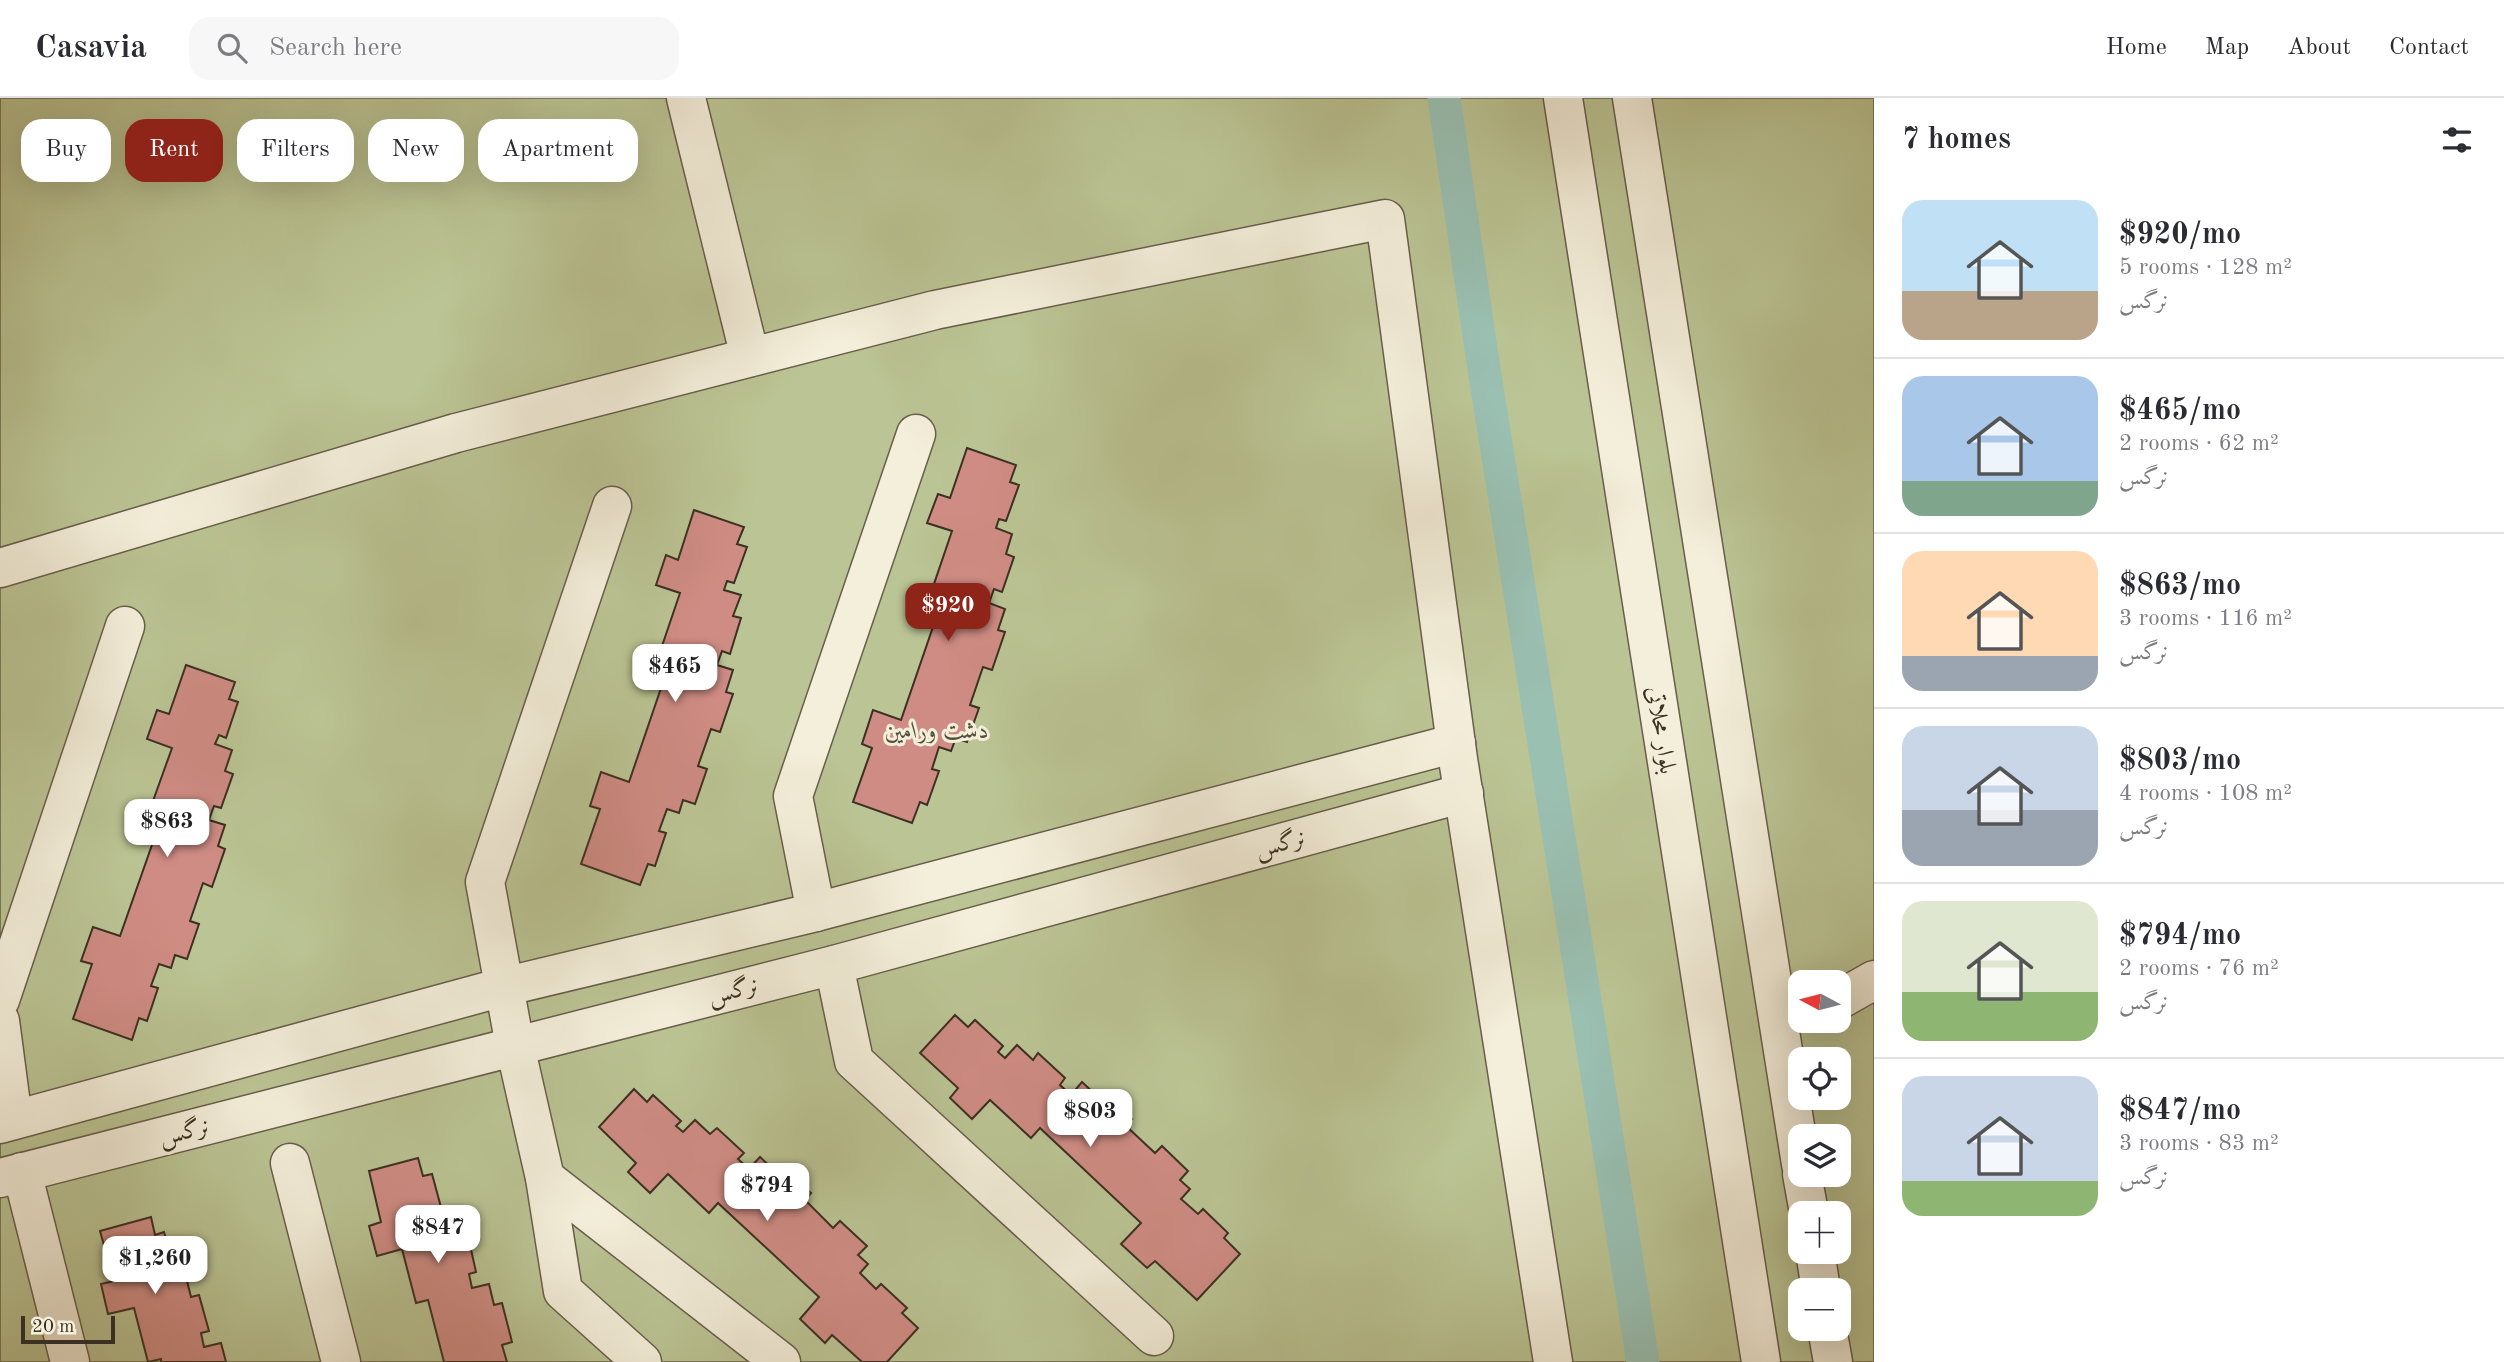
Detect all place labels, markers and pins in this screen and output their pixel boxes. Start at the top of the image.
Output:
pin: $920 [907,584,989,643]
pin: $465 [634,644,716,704]
pin: $863 [126,800,208,859]
pin: $803 [1049,1090,1131,1149]
pin: $794 [726,1164,808,1223]
pin: $847 [397,1206,479,1265]
pin: $1,260 [98,1236,212,1296]

